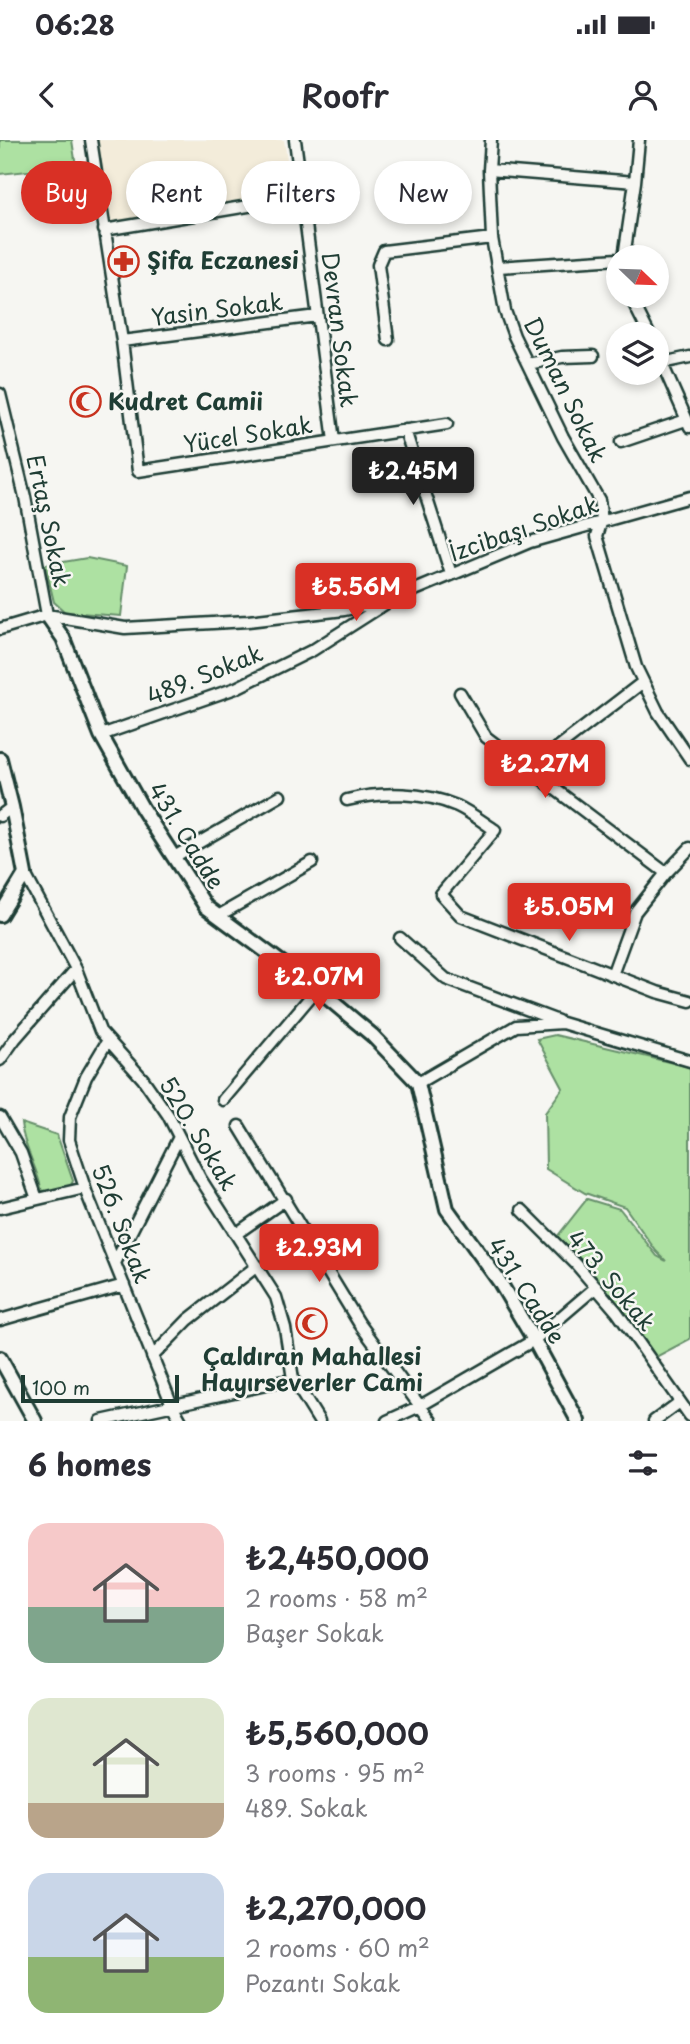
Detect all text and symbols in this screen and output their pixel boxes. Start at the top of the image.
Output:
text: 06:28 [35,5,115,44]
text: Roofr [301,71,389,119]
icon: back [28,76,66,114]
icon: person [624,76,662,114]
chip: Buy [21,161,112,224]
chip: Rent [126,161,227,224]
chip: Filters [241,161,360,224]
chip: New [374,161,472,224]
place label: Şifa Eczanesi [147,242,299,277]
pharmacy icon: Şifa Eczanesi [107,244,141,278]
north arrow [606,245,668,308]
map controls [606,245,669,385]
street label: Devran Sokak [314,250,367,409]
street label: Yasin Sokak [149,283,285,334]
street label: Duman Sokak [516,310,617,468]
button: layers [606,322,669,385]
place label: Kudret Camii [108,383,263,418]
mosque icon: Kudret Camii [68,385,102,419]
street label: Yücel Sokak [181,406,315,461]
pin: ₺2.45M [356,448,470,507]
street label: Ertaş Sokak [18,451,81,590]
text: ₺2.45M [368,452,458,487]
street label: İzcibaşı Sokak [444,486,603,570]
pin: ₺5.56M [299,564,413,623]
text: ₺5.56M [311,568,401,603]
street label: 489. Sokak [141,634,268,713]
pin: ₺2.27M [488,740,602,800]
text: ₺2.27M [500,745,590,780]
street label: 431. Cadde [140,775,234,896]
pin: ₺5.05M [512,884,626,943]
text: ₺5.05M [524,888,614,923]
pin: ₺2.07M [262,954,376,1013]
text: ₺2.07M [274,958,364,993]
street label: 520. Sokak [151,1070,247,1197]
street label: 526. Sokak [84,1159,161,1288]
street label: 473. Sokak [559,1222,665,1338]
pin: ₺2.93M [262,1224,376,1284]
text: ₺2.93M [275,1229,363,1264]
street label: 431. Cadde [480,1230,575,1350]
mosque icon: Çaldıran Mahallesi Hayırseverler Cami [295,1306,329,1340]
place label: Çaldıran Mahallesi Hayırseverler Cami [201,1338,423,1399]
scale bar [21,1372,178,1404]
text: 100 m [32,1373,90,1401]
text: 6 homes [28,1441,151,1486]
icon: filters [624,1444,662,1482]
text: ₺2,450,000 [245,1535,429,1580]
icon: home [84,1551,168,1635]
text: 2 rooms · 58 m² [245,1580,428,1615]
text: Başer Sokak [245,1615,384,1650]
text: ₺5,560,000 [245,1710,429,1755]
icon: home [84,1726,168,1810]
text: 3 rooms · 95 m² [245,1755,425,1790]
text: 489. Sokak [245,1790,368,1825]
text: ₺2,270,000 [245,1885,427,1930]
icon: home [84,1901,168,1985]
text: 2 rooms · 60 m² [245,1930,430,1965]
text: Pozantı Sokak [245,1965,401,2000]

